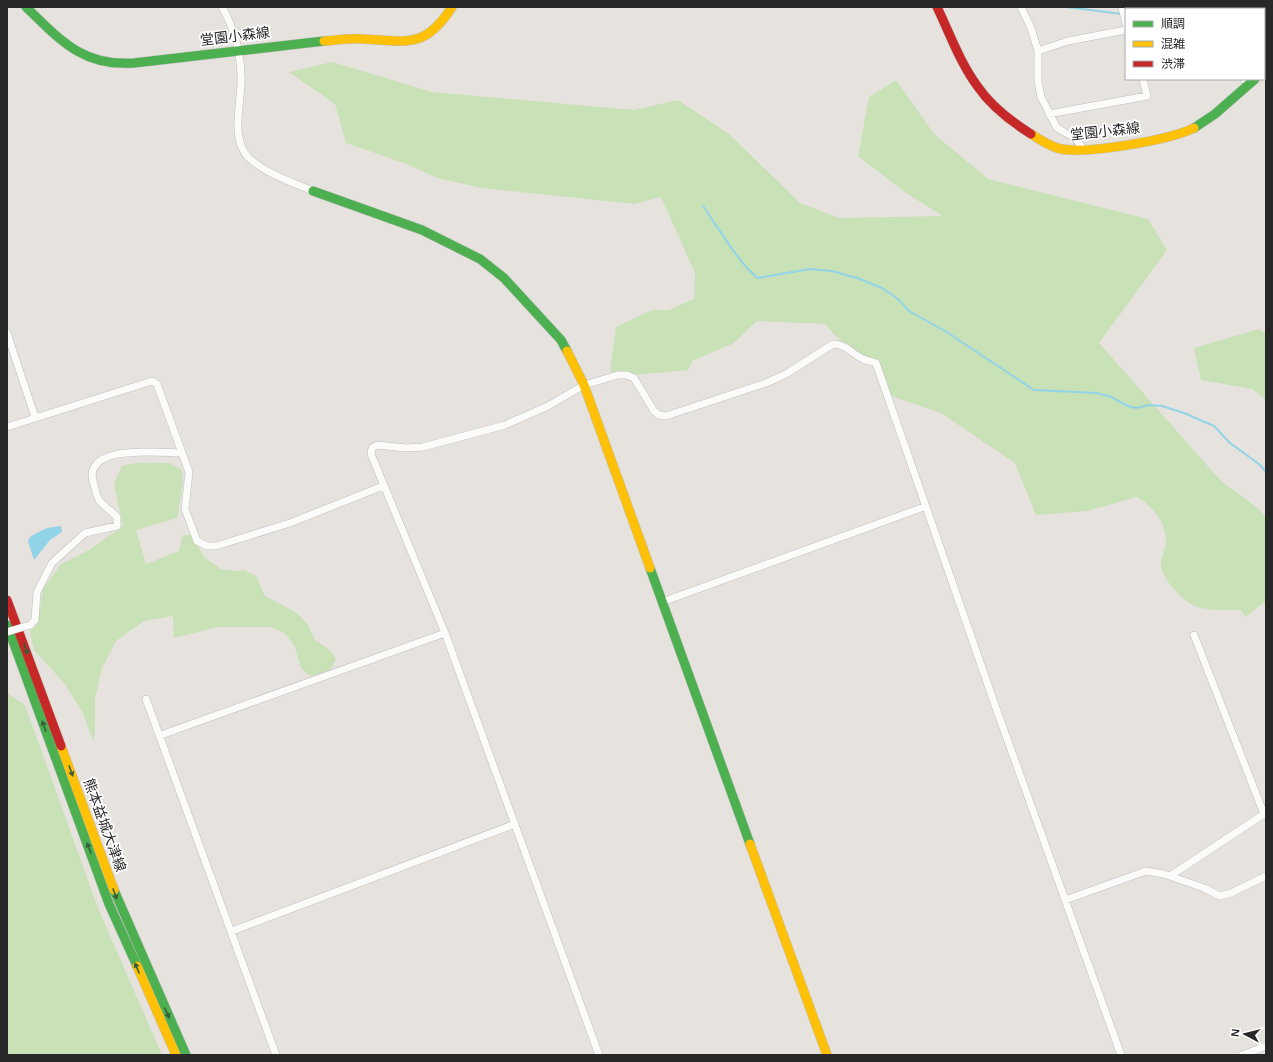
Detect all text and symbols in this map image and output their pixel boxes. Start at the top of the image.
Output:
legend [1125,8,1265,80]
text: 順調 [1161,17,1185,31]
street label: 堂園小森線 [199,24,271,48]
text: 混雑 [1161,37,1185,51]
text: 渋滞 [1161,57,1185,71]
street label: 堂園小森線 [1069,119,1141,143]
one-way arrow [24,644,30,656]
one-way arrow [40,719,46,731]
one-way arrow [68,766,74,778]
street label: 熊本益城大津線 [81,776,129,874]
one-way arrow [85,841,91,853]
one-way arrow [113,888,119,900]
one-way arrow [134,963,140,974]
one-way arrow [165,1007,171,1019]
north arrow [1225,1014,1265,1054]
text: N [1229,1028,1242,1037]

